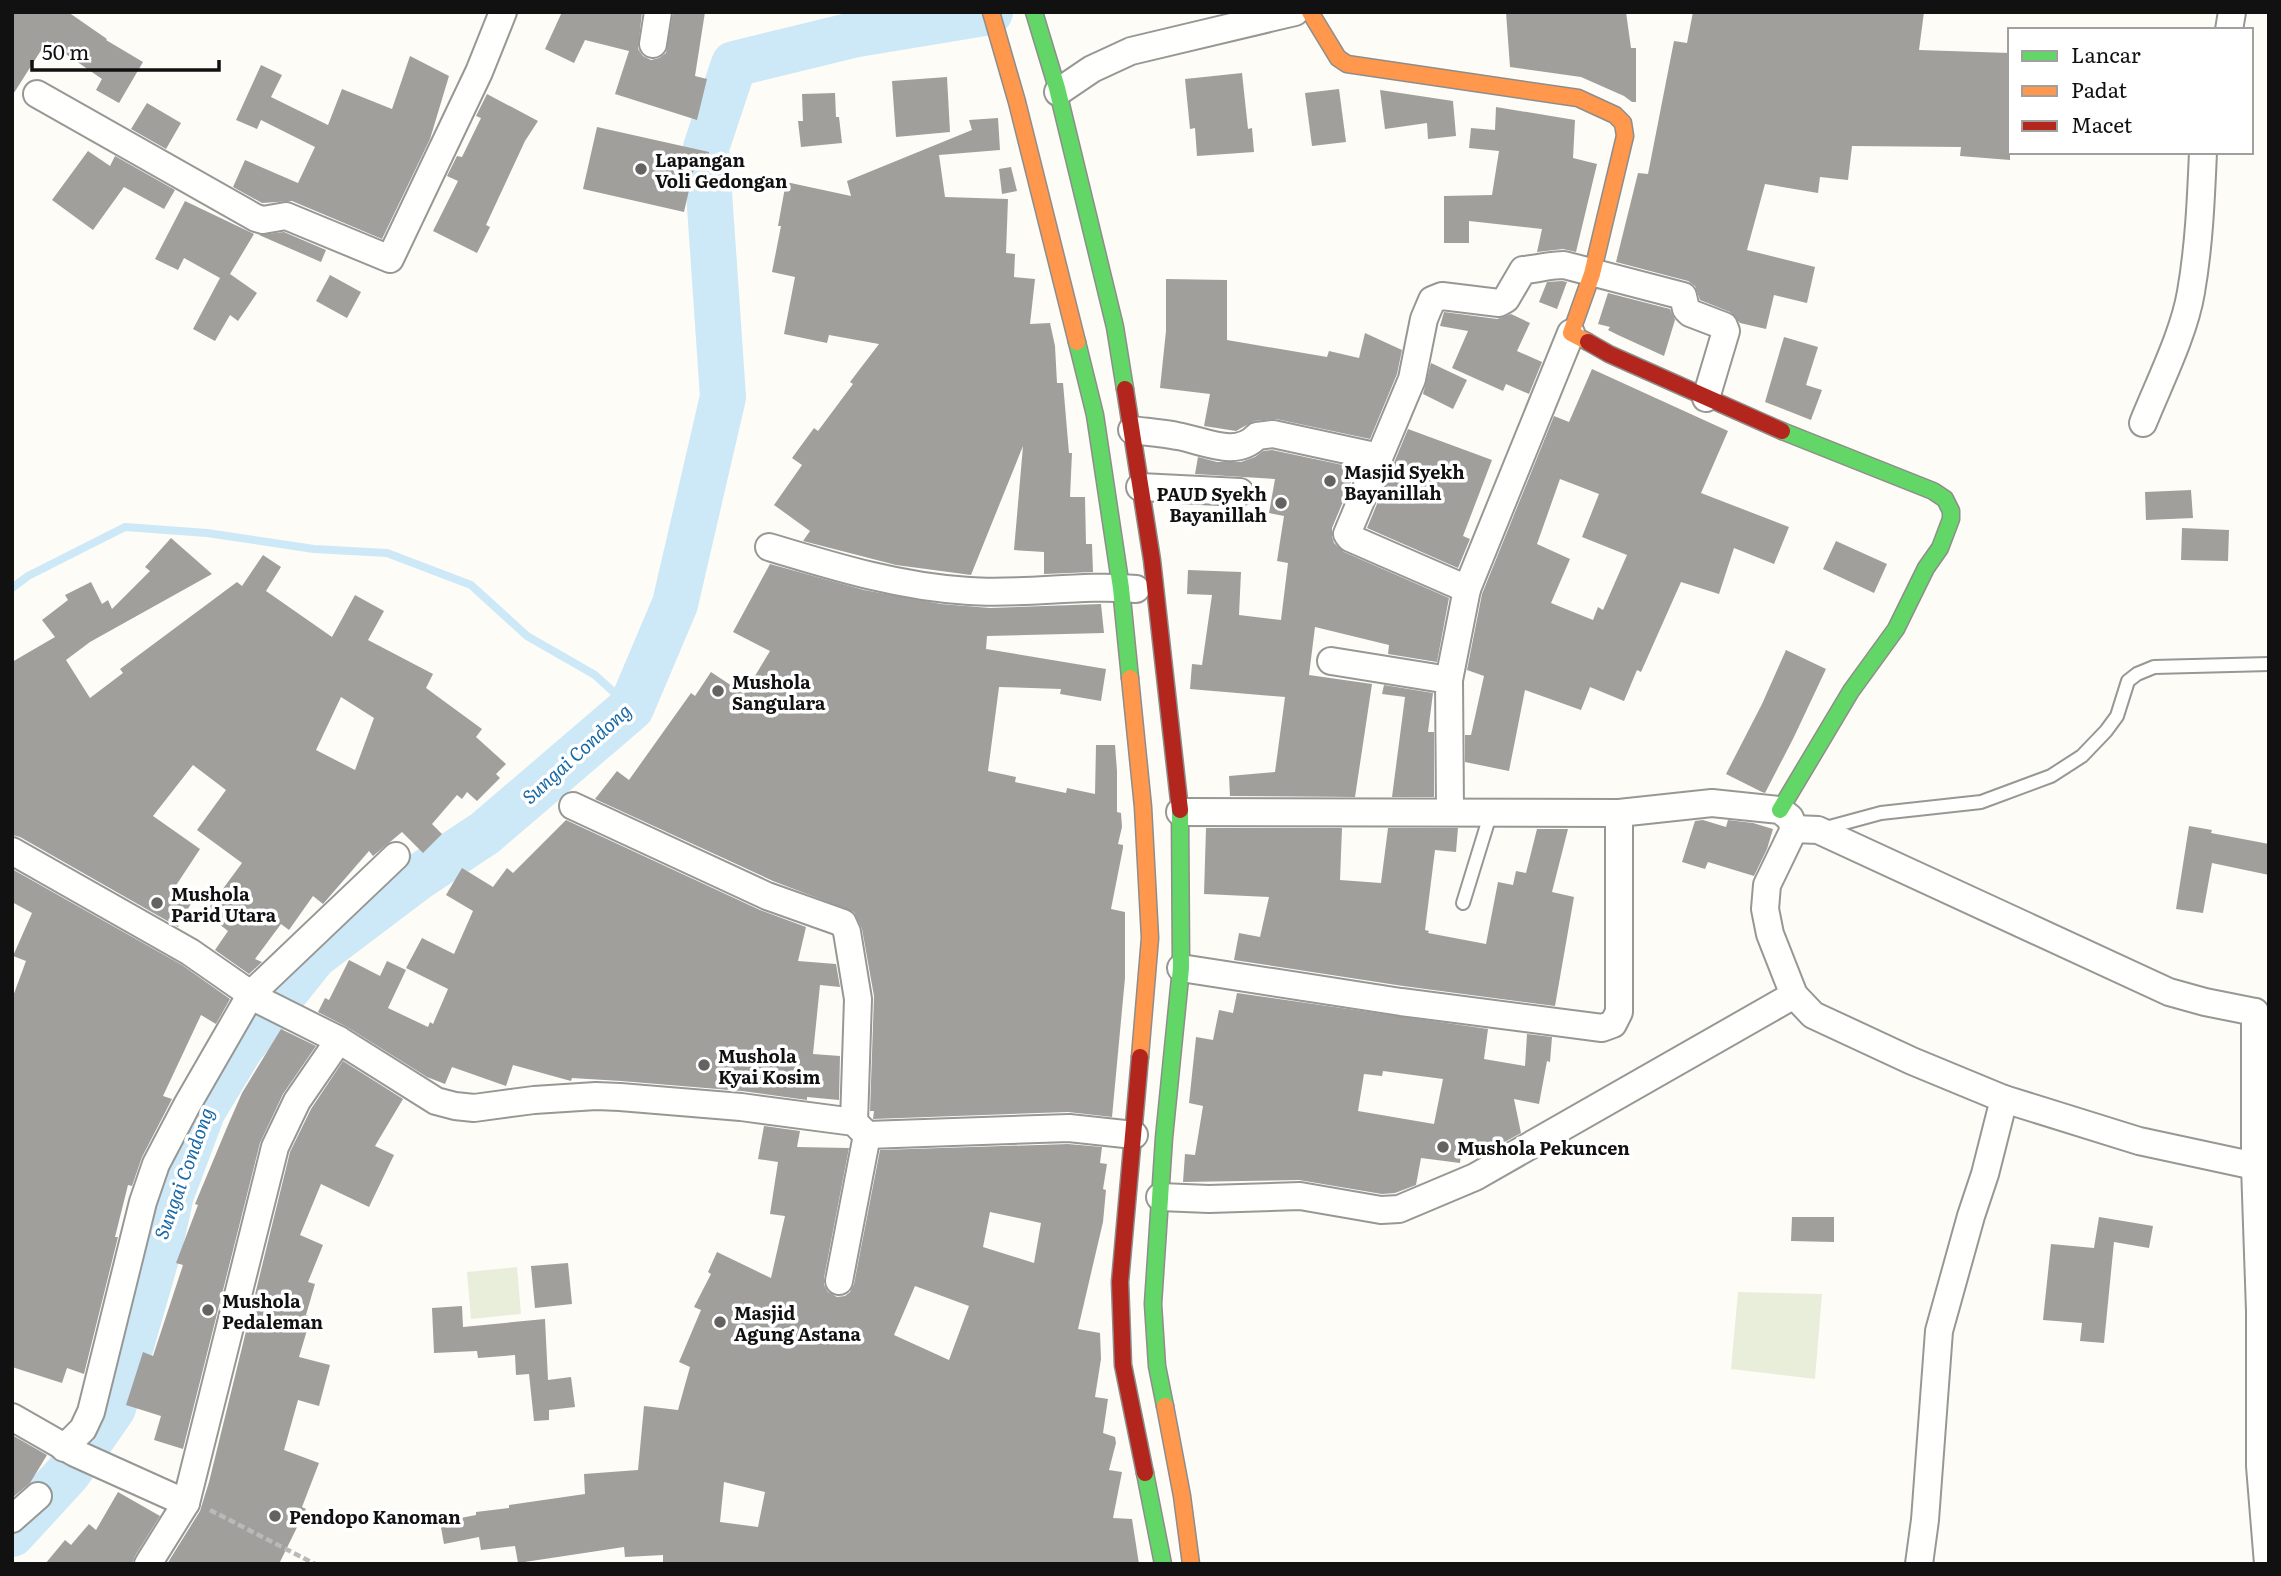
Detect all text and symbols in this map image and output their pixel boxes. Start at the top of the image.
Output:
scale bar [32,28,219,72]
legend [2008,28,2253,154]
text: 50 m [42,35,89,66]
text: Lancar [2071,38,2141,69]
text: Padat [2071,73,2127,104]
text: Macet [2071,108,2133,139]
place label: Lapangan Voli Gedongan [655,146,788,194]
marker: Lapangan Voli Gedongan [633,161,649,177]
place label: Masjid Syekh Bayanillah [1344,458,1465,506]
marker: Masjid Syekh Bayanillah [1322,473,1338,489]
place label: PAUD Syekh Bayanillah [1157,480,1267,528]
marker: PAUD Syekh Bayanillah [1273,495,1289,511]
place label: Mushola Sangulara [732,668,826,716]
marker: Mushola Sangulara [710,683,726,699]
water label: Sungai Condong [515,696,637,810]
place label: Mushola Parid Utara [171,880,277,928]
marker: Mushola Parid Utara [149,895,165,911]
place label: Mushola Kyai Kosim [718,1042,820,1090]
marker: Mushola Kyai Kosim [696,1057,712,1073]
water label: Sungai Condong [146,1103,220,1243]
place label: Mushola Pekuncen [1457,1134,1630,1161]
marker: Mushola Pekuncen [1435,1139,1451,1155]
place label: Mushola Pedaleman [222,1287,324,1335]
place label: Masjid Agung Astana [734,1299,862,1347]
marker: Mushola Pedaleman [200,1302,216,1318]
marker: Masjid Agung Astana [712,1314,728,1330]
place label: Pendopo Kanoman [289,1503,461,1530]
marker: Pendopo Kanoman [267,1508,283,1524]

